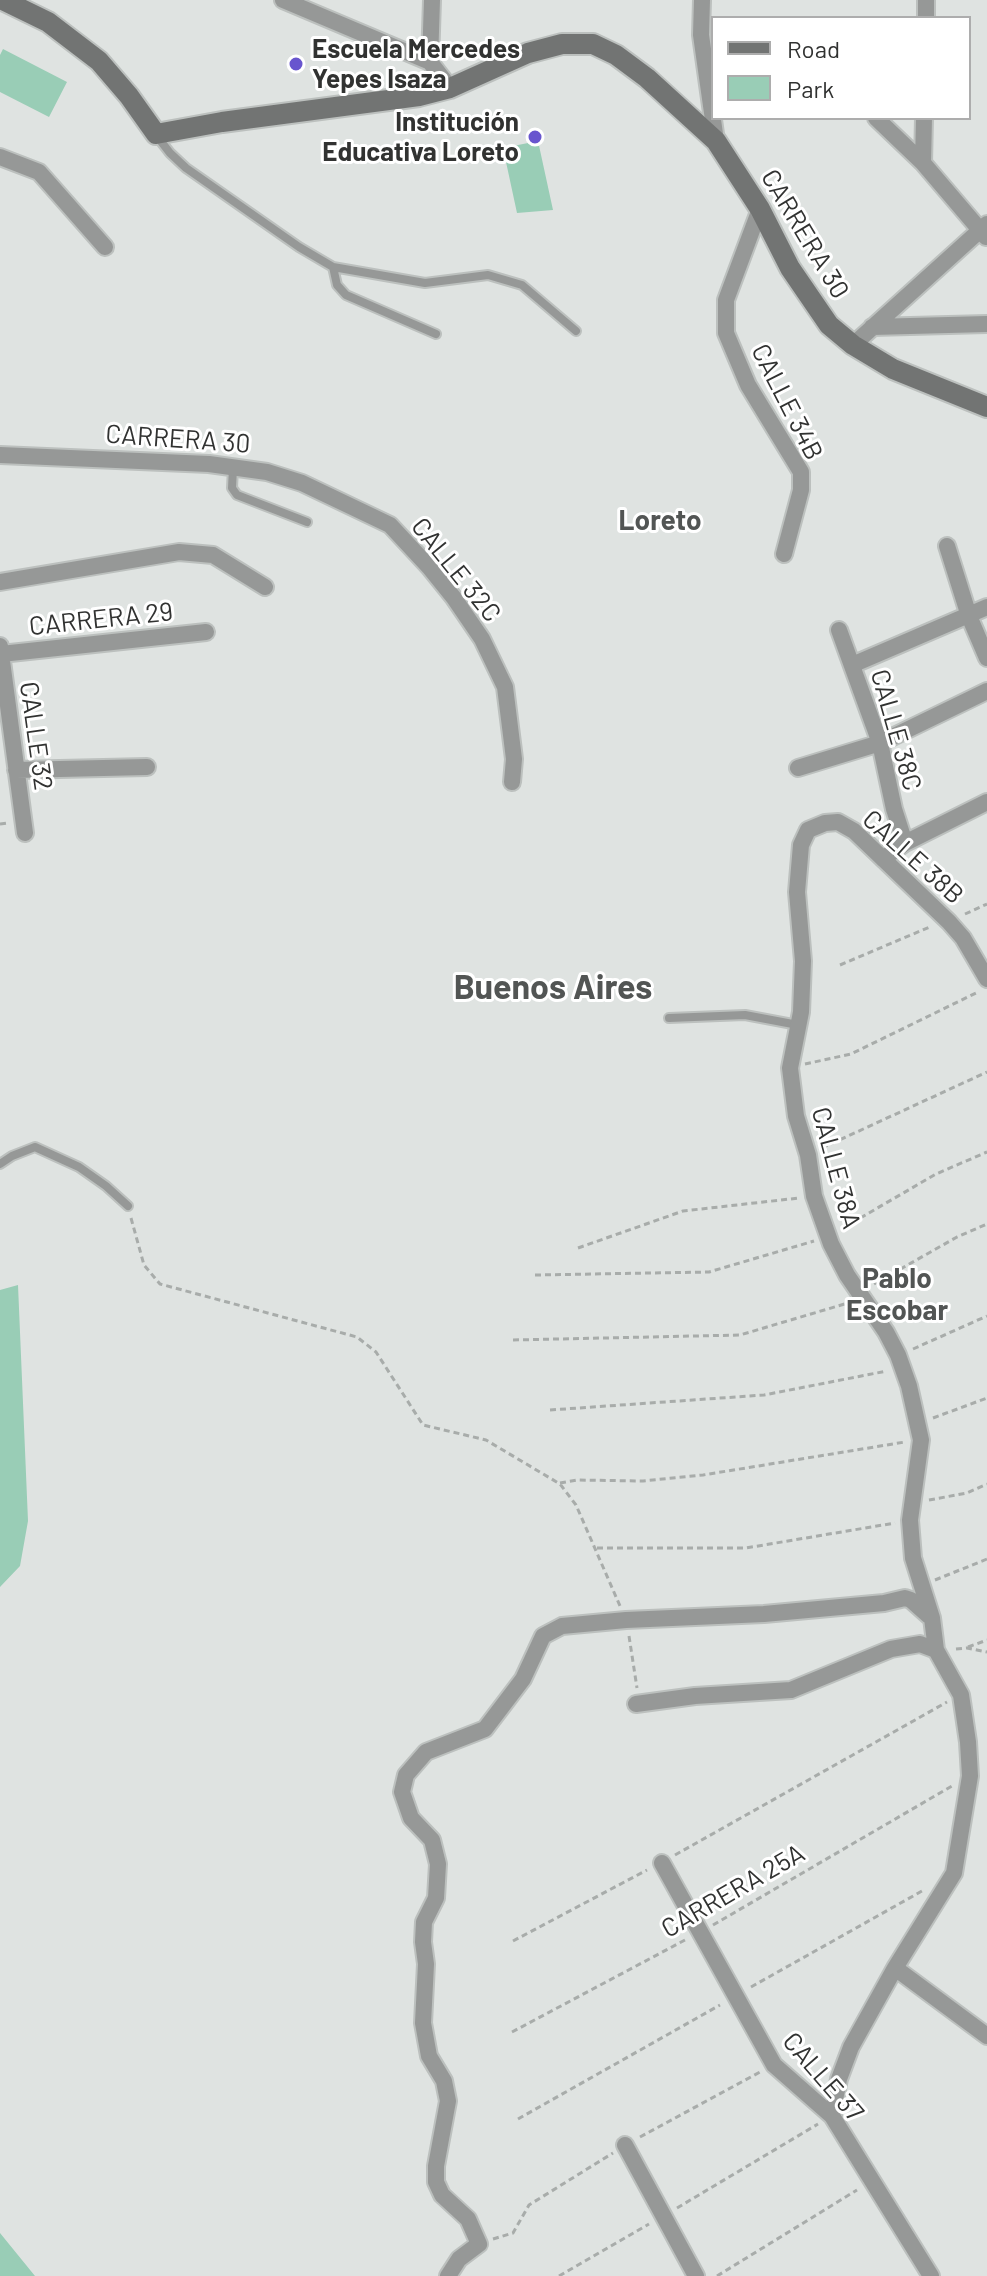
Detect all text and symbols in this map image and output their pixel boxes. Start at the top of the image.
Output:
legend [711,16,971,120]
place label: Escuela Mercedes Yepes Isaza [312,33,520,94]
text: Road [787,34,840,63]
marker: Escuela Mercedes Yepes Isaza [287,55,305,73]
text: Park [787,74,834,103]
place label: Institución Educativa Loreto [322,106,519,168]
marker: Institución Educativa Loreto [526,128,544,146]
street label: CARRERA 30 [754,164,856,304]
street label: CALLE 34B [744,339,830,465]
street label: CARRERA 30 [105,418,251,460]
district label: Loreto [619,504,701,538]
street label: CALLE 32C [405,512,507,628]
street label: CARRERA 29 [28,596,174,642]
street label: CALLE 38C [864,666,928,794]
street label: CALLE 32 [13,680,59,792]
street label: CALLE 38B [856,804,970,910]
district label: Buenos Aires [454,968,652,1008]
street label: CALLE 38A [805,1104,867,1232]
district label: Pablo Escobar [846,1262,948,1328]
street label: CARRERA 25A [656,1837,810,1945]
street label: CALLE 37 [776,2026,870,2128]

